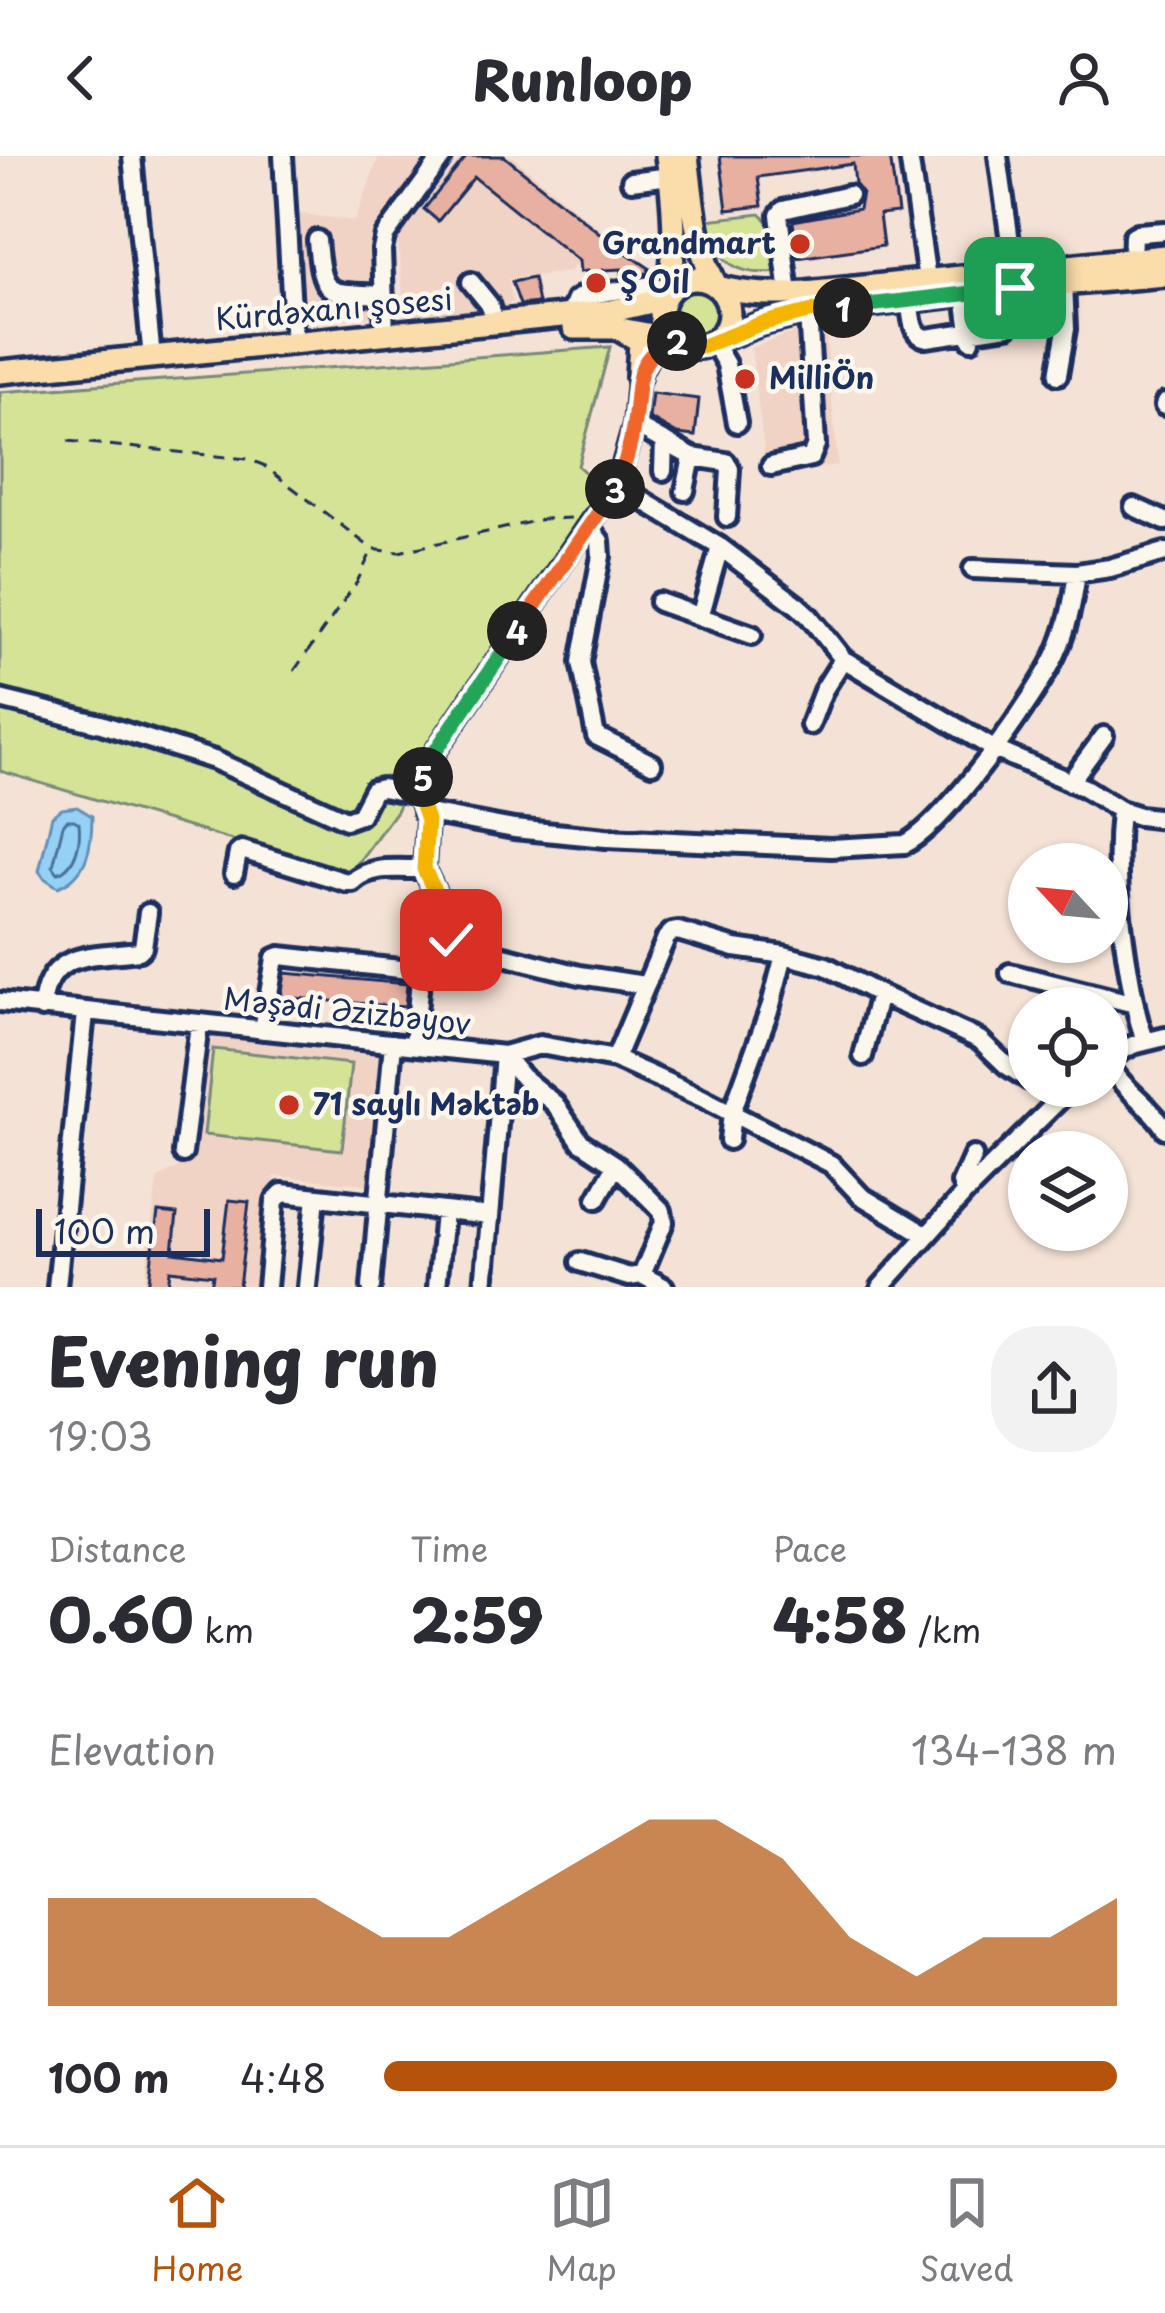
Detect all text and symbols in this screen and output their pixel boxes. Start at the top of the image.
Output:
text: Runloop [473,38,693,119]
icon: back [48,45,114,111]
icon: person [1051,45,1117,111]
place label: Grandmart [602,219,776,264]
marker: Grandmart [787,231,813,257]
pin [964,237,1066,339]
icon: arrive [982,255,1048,321]
place label: Ş Oil [620,258,690,303]
marker: Ş Oil [583,270,609,296]
street label: Kürdəxanı şosesi [213,275,454,340]
pin: 1 [813,278,873,338]
text: 1 [835,283,851,333]
pin: 2 [647,311,707,371]
text: 2 [665,316,689,366]
place label: MilliÖn [769,354,874,399]
marker: MilliÖn [732,366,758,392]
pin: 3 [585,459,645,519]
text: 3 [604,464,626,514]
pin: 4 [487,601,547,661]
text: 4 [506,606,528,656]
pin: 5 [393,747,453,807]
text: 5 [412,752,434,802]
north arrow [1008,843,1128,963]
map controls [1008,843,1128,1251]
pin [400,889,502,991]
icon: check [418,907,484,973]
street label: Məşədi Əzizbəyov [222,974,473,1045]
button: locate [1008,987,1128,1107]
place label: 71 saylı Məktəb [313,1080,540,1125]
marker: 71 saylı Məktəb [276,1092,302,1118]
button: layers [1008,1131,1128,1251]
scale bar [36,1203,210,1256]
text: 100 m [54,1205,155,1255]
text: Evening run [48,1310,439,1409]
button: share [991,1326,1117,1452]
text: 19:03 [48,1405,153,1464]
text: Distance [48,1523,186,1573]
text: Time [410,1523,488,1573]
text: Pace [773,1523,847,1573]
text: 0.60 [48,1573,194,1663]
text: 2:59 [410,1573,543,1663]
text: 4:58 [773,1573,907,1663]
text: km [194,1604,254,1654]
text: /km [907,1604,981,1654]
text: Elevation [48,1719,216,1778]
text: 134–138 m [911,1719,1117,1778]
text: 100 m [48,2047,170,2106]
text: 4:48 [240,2047,327,2106]
tab: Home [152,2170,243,2292]
tab: Map [546,2170,617,2292]
tab: Saved [920,2170,1013,2292]

